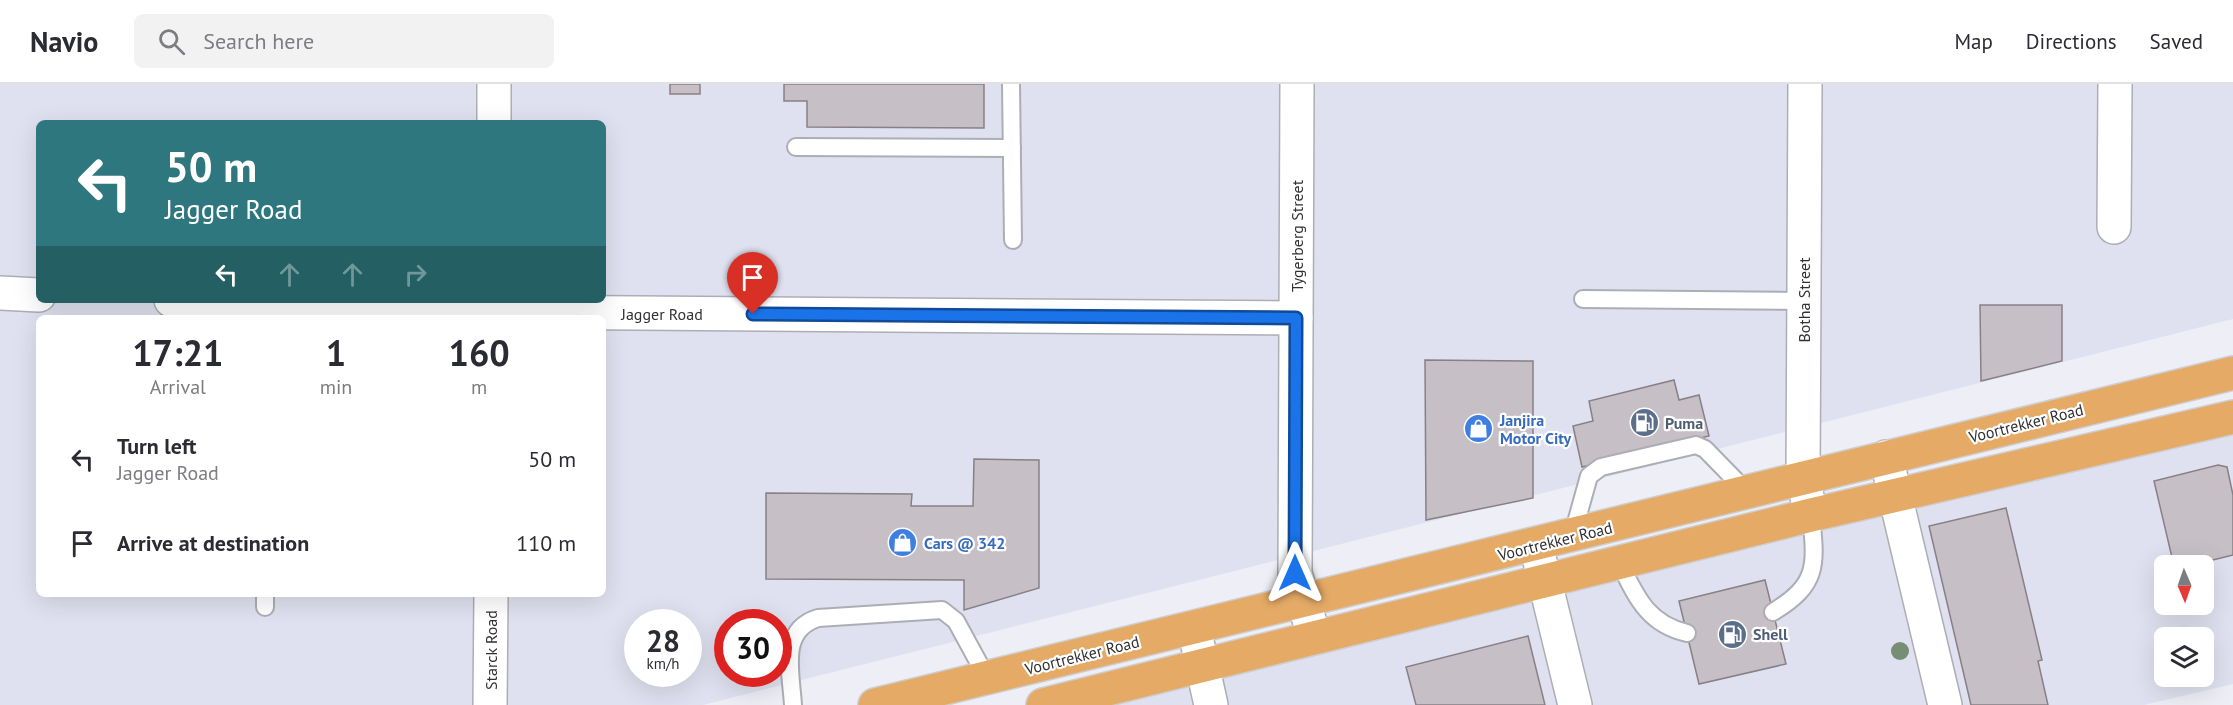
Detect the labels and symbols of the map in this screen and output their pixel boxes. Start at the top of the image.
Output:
street label: Tygerberg Street [1287,179,1307,292]
pin [727,252,778,314]
street label: Botha Street [1794,257,1814,343]
street label: Jagger Road [620,304,703,324]
street label: Voortrekker Road [1966,399,2085,447]
fuel station icon: Puma [1628,407,1660,439]
place label: Janjira Motor City [1499,410,1571,448]
shop icon: Janjira Motor City [1463,413,1495,445]
place label: Puma [1665,413,1703,433]
street label: Voortrekker Road [1495,517,1614,565]
shop icon: Cars @ 342 [887,527,919,559]
place label: Cars @ 342 [924,533,1005,553]
position arrow [1263,541,1327,605]
north arrow [2154,555,2214,615]
speed limit sign: 30 [714,609,792,687]
street label: Starck Road [481,610,501,690]
fuel station icon: Shell [1716,618,1748,650]
place label: Shell [1753,624,1788,644]
street label: Voortrekker Road [1022,631,1141,679]

